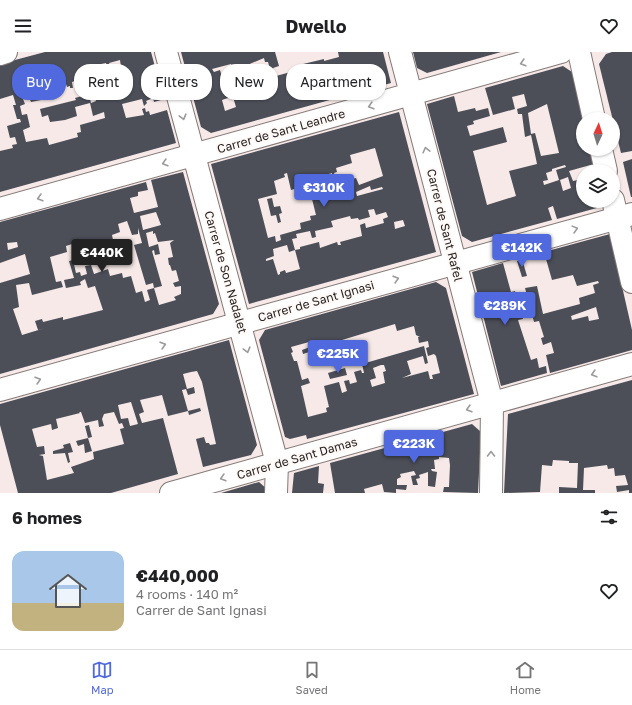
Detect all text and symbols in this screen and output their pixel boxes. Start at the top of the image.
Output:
icon: menu [12,15,34,37]
text: Dwello [285,15,347,37]
icon: heart [598,15,620,37]
one-way arrow [520,58,527,67]
chip: Buy [12,64,66,100]
chip: Rent [74,64,133,100]
chip: Filters [141,64,212,100]
chip: New [220,64,278,100]
chip: Apartment [286,64,386,100]
one-way arrow [368,101,375,110]
street label: Carrer de Sant Leandre [215,106,347,156]
north arrow [576,112,620,156]
map controls [576,112,620,208]
one-way arrow [178,113,187,120]
one-way arrow [422,147,431,154]
one-way arrow [162,158,169,167]
button: layers [576,164,620,208]
street label: Carrer de Sant Rafel [424,167,466,283]
pin: €310K [296,174,352,208]
text: €310K [303,179,345,195]
one-way arrow [37,193,44,202]
street label: Carrer de Son Nadalet [201,209,251,335]
one-way arrow [572,226,578,234]
pin: €142K [494,234,550,268]
pin: €440K [74,239,130,273]
text: €142K [501,239,543,255]
text: €440K [80,244,124,260]
one-way arrow [392,275,399,284]
street label: Carrer de Sant Ignasi [256,277,376,325]
pin: €289K [477,292,533,326]
text: €289K [483,297,527,313]
pin: €225K [310,340,366,374]
one-way arrow [159,341,166,349]
text: €225K [317,345,359,361]
one-way arrow [243,347,251,353]
one-way arrow [591,369,598,378]
one-way arrow [34,376,41,385]
one-way arrow [466,404,473,413]
pin: €223K [386,430,442,464]
street label: Carrer de Sant Damas [235,434,359,482]
text: €223K [393,435,435,451]
one-way arrow [487,451,495,457]
one-way arrow [220,474,226,482]
icon: filters [598,506,620,528]
text: 6 homes [12,507,82,528]
text: €440,000 [136,565,219,586]
icon: home [44,567,92,615]
icon: heart [598,580,620,602]
text: 4 rooms · 140 m² [136,586,238,602]
text: Carrer de Sant Ignasi [136,602,267,618]
tab: Map [91,659,114,696]
tab: Saved [296,659,328,696]
tab: Home [510,659,541,696]

